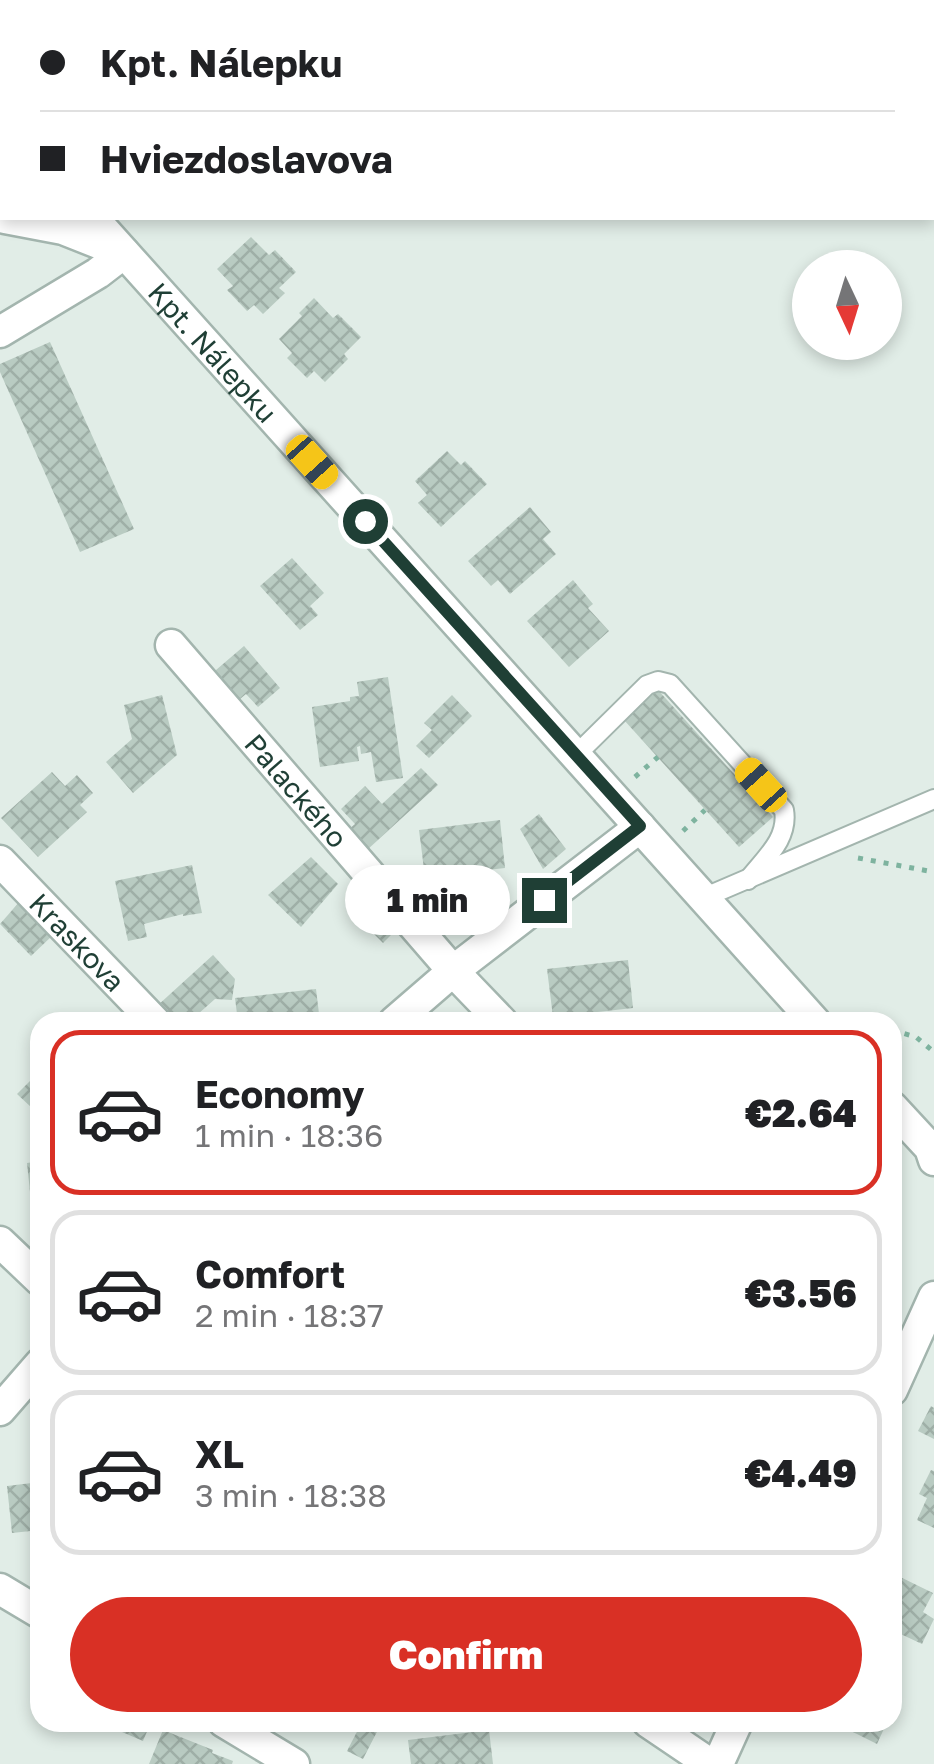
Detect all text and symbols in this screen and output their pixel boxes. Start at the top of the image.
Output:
text: Kpt. Nálepku [100,40,343,85]
text: Hviezdoslavova [100,136,393,181]
north arrow [792,250,902,360]
map controls [792,250,902,360]
street label: Kpt. Nálepku [142,275,284,428]
car [281,430,343,494]
route start [343,499,388,544]
street label: Palackého [238,727,355,854]
car [730,753,792,817]
callout: 1 min [344,865,509,935]
route end [522,878,567,923]
text: 1 min [387,881,468,919]
street label: Kraskova [23,886,132,997]
icon: car [75,1068,165,1158]
text: Economy [195,1071,364,1116]
text: €2.64 [745,1090,857,1135]
text: 1 min · 18:36 [195,1116,383,1154]
icon: car [75,1248,165,1338]
text: Comfort [195,1251,345,1296]
text: €3.56 [745,1270,857,1315]
text: 2 min · 18:37 [195,1296,384,1334]
icon: car [75,1428,165,1518]
text: XL [195,1431,244,1476]
text: €4.49 [744,1450,857,1495]
text: 3 min · 18:38 [195,1476,387,1514]
button: Confirm [70,1597,862,1712]

